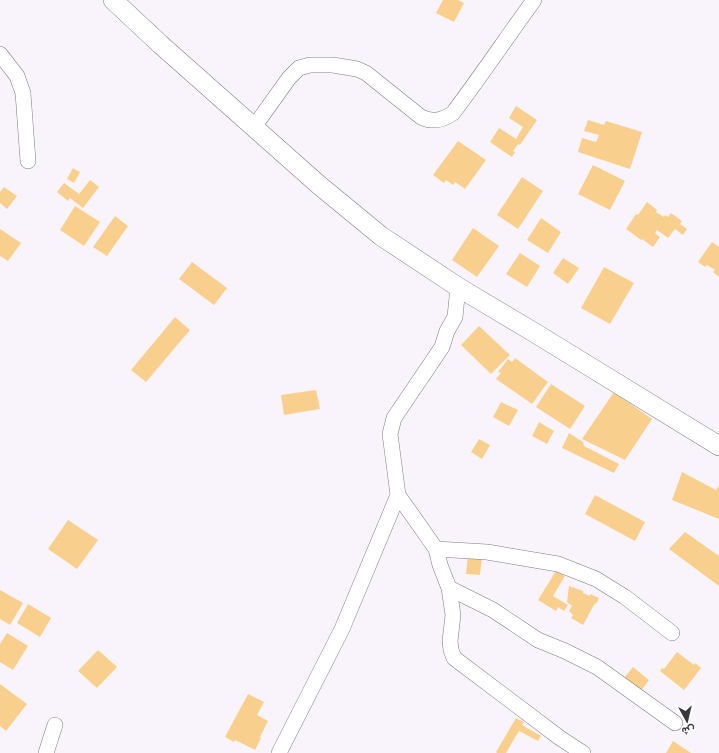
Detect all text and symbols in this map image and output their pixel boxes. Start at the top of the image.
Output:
north arrow [667,701,707,741]
text: ش [681,723,696,738]

